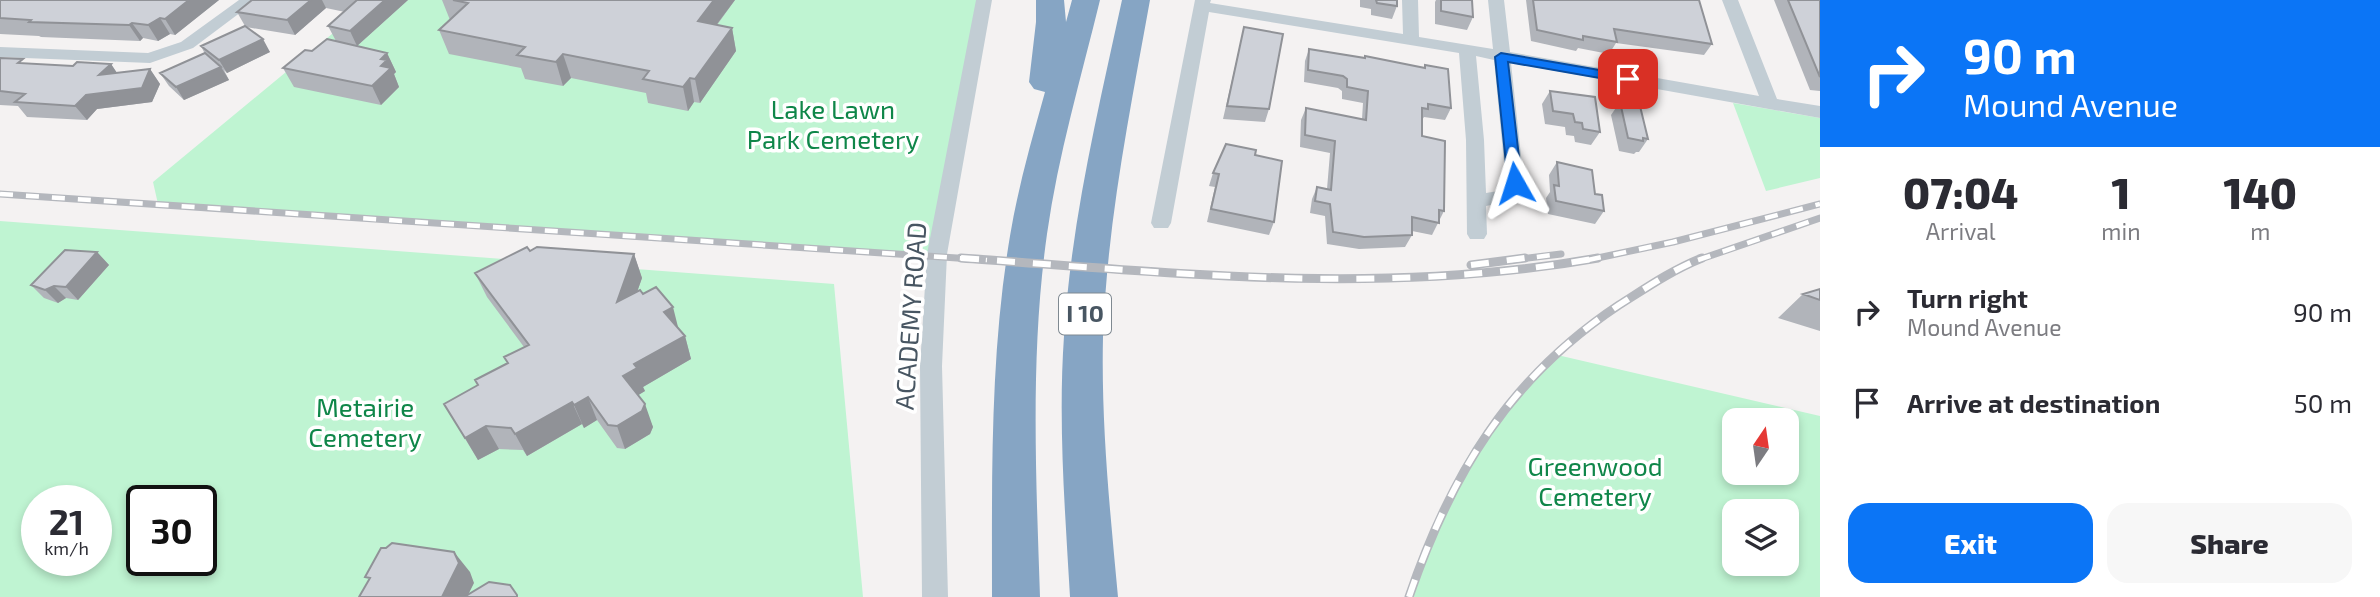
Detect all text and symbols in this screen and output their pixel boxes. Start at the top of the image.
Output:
text: 90 m [1963,25,2077,84]
icon: right [1848,28,1939,119]
pin [1598,49,1658,109]
icon: arrive [1609,60,1647,98]
text: Mound Avenue [1963,85,2178,123]
park label: Lake Lawn Park Cemetery [747,93,919,154]
position arrow [1478,146,1552,220]
text: 07:04 [1903,167,2018,217]
text: 1 [2111,167,2130,217]
text: 140 [2224,167,2297,217]
text: Arrival [1926,217,1996,245]
text: min [2101,217,2141,245]
text: m [2250,217,2270,245]
street label: ACADEMY ROAD [887,221,932,411]
text: Turn right [1907,282,2028,313]
road number: I 10 [1059,293,1111,334]
icon: right [1848,293,1886,331]
text: 90 m [2293,296,2352,327]
text: Mound Avenue [1907,313,2062,341]
icon: arrive [1848,384,1886,422]
text: Arrive at destination [1907,387,2160,418]
text: 50 m [2294,387,2352,418]
park label: Metairie Cemetery [308,391,422,452]
north arrow [1722,408,1799,485]
map controls [1722,408,1799,576]
park label: Greenwood Cemetery [1527,450,1663,511]
speed limit sign: 30 [126,485,217,576]
button: layers [1722,499,1799,576]
text: 21 [49,500,84,542]
button: Exit [1848,503,2093,583]
button: Share [2107,503,2352,583]
text: km/h [44,537,89,559]

